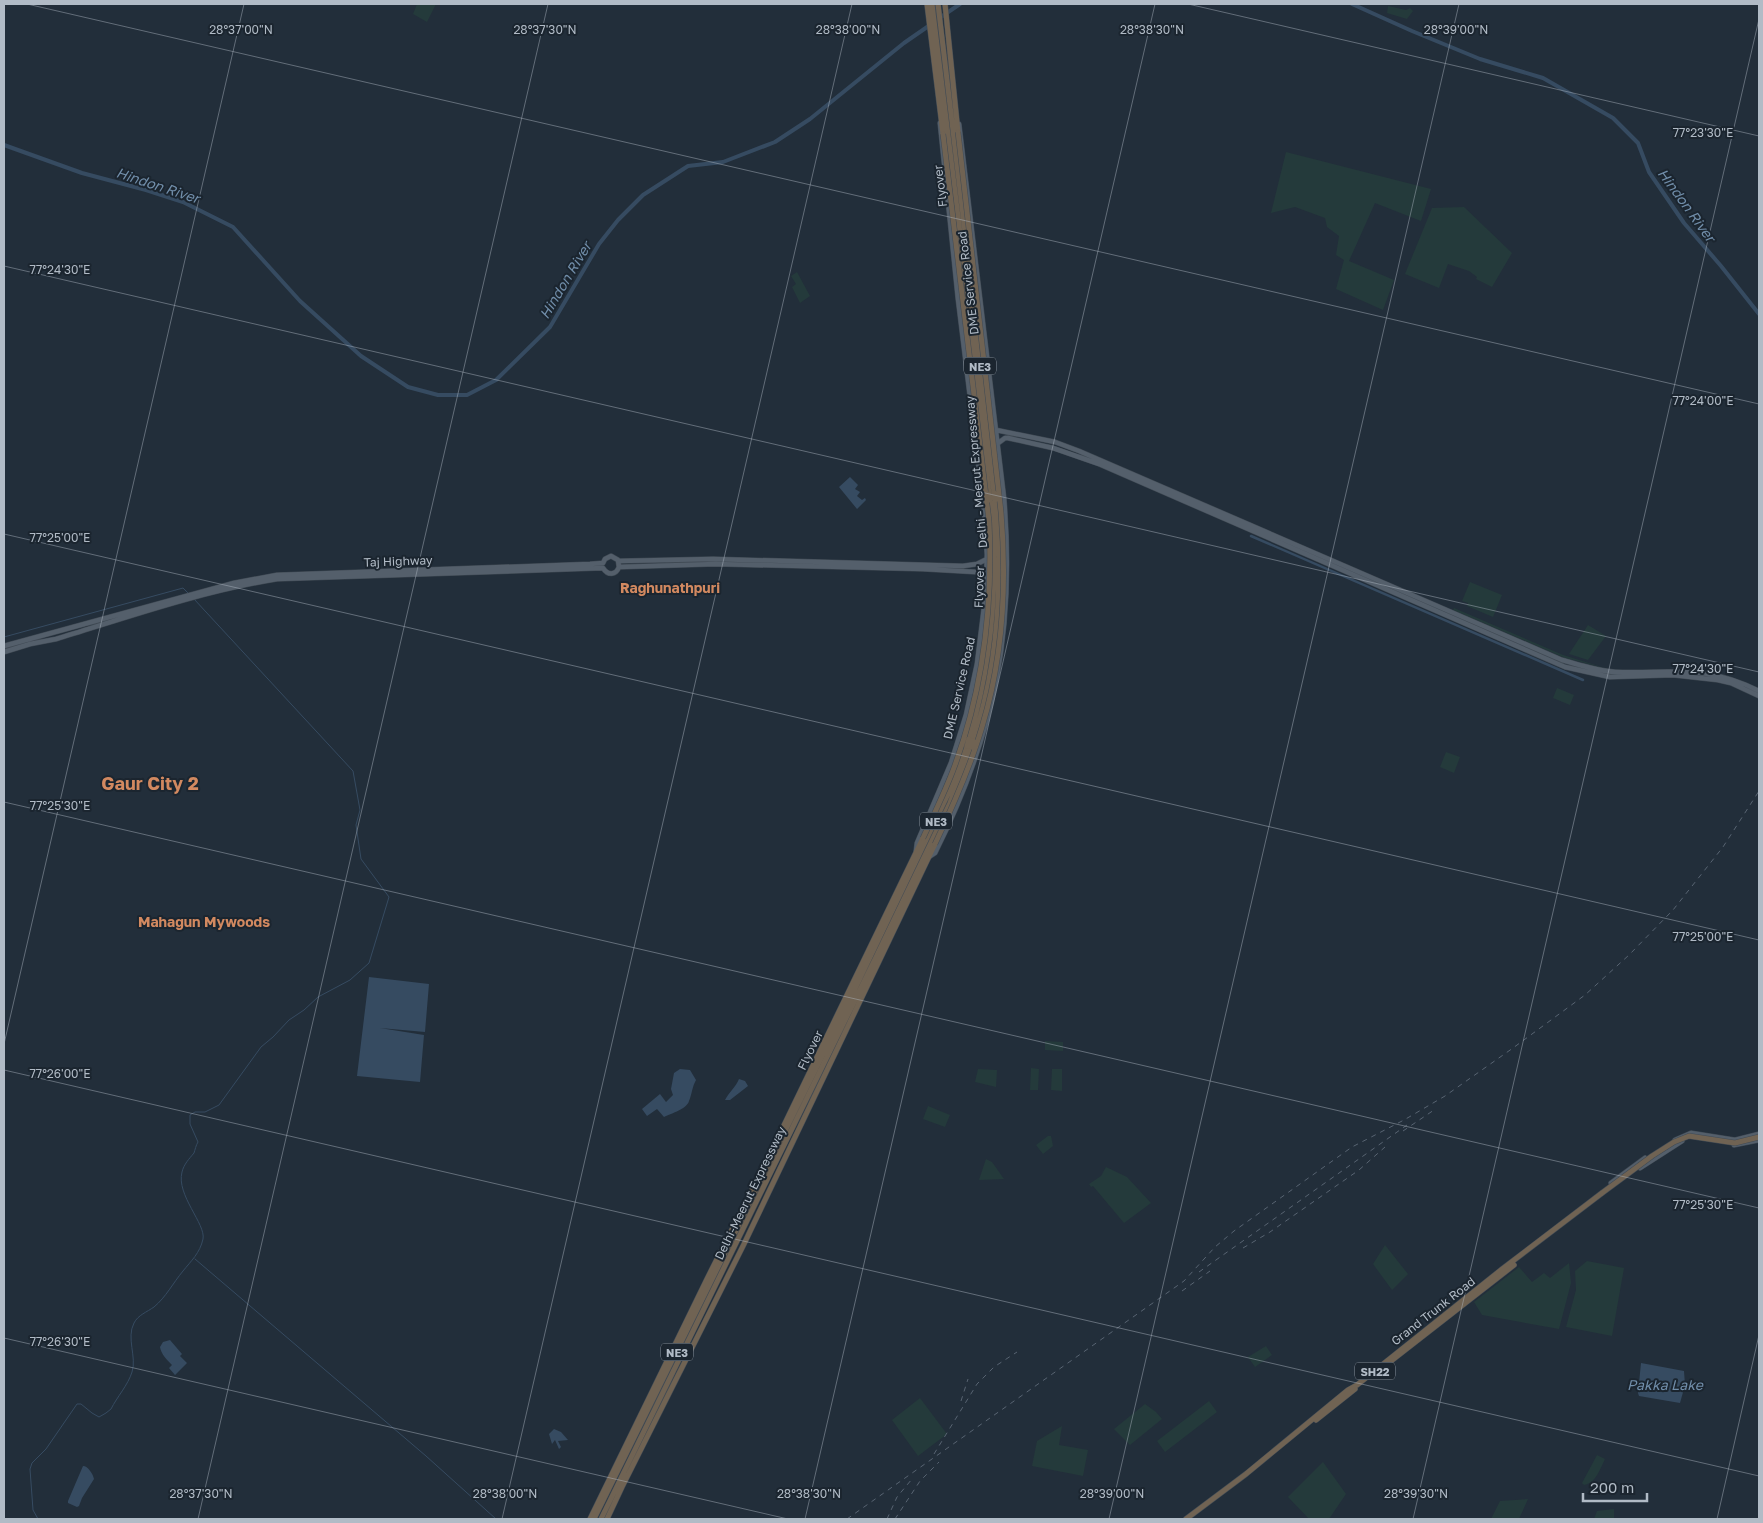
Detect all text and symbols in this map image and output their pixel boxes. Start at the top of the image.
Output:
text: 28°37'00"N [209,22,273,37]
text: 28°37'30"N [513,22,577,37]
text: 28°38'00"N [816,22,880,37]
text: 28°38'30"N [1120,22,1184,37]
text: 28°39'00"N [1424,22,1488,37]
text: 77°23'30"E [1673,125,1733,140]
water label: Hindon River [114,164,204,207]
street label: Flyover [930,164,950,208]
water label: Hindon River [1655,165,1721,247]
street label: DME Service Road [954,230,982,336]
water label: Hindon River [535,236,596,321]
text: 77°24'30"E [30,262,90,277]
road number: NE3 [964,358,996,374]
text: 77°24'00"E [1672,393,1734,408]
street label: Delhi - Meerut Expressway [962,395,990,549]
text: 77°25'00"E [30,530,90,545]
street label: Taj Highway [363,552,433,570]
street label: Flyover [971,565,987,608]
district label: Raghunathpuri [620,579,720,596]
street label: DME Service Road [940,635,978,741]
text: 77°24'30"E [1673,661,1733,676]
district label: Gaur City 2 [101,772,199,794]
text: 77°25'30"E [30,798,90,813]
road number: NE3 [920,812,952,829]
district label: Mahagun Mywoods [138,913,270,930]
text: 77°25'00"E [1673,929,1733,944]
street label: Flyover [794,1027,826,1072]
text: 77°26'00"E [29,1066,91,1081]
street label: Delhi-Meerut Expressway [711,1124,789,1262]
text: 77°25'30"E [1673,1197,1733,1212]
street label: Grand Trunk Road [1388,1274,1478,1348]
text: 77°26'30"E [30,1334,90,1349]
road number: NE3 [661,1344,693,1360]
road number: SH22 [1355,1362,1395,1380]
water label: Pakka Lake [1627,1376,1704,1393]
scale bar [1583,1470,1647,1502]
text: 200 m [1590,1478,1634,1496]
text: 28°37'30"N [169,1486,233,1501]
text: 28°38'00"N [473,1486,537,1501]
text: 28°38'30"N [777,1486,841,1501]
text: 28°39'00"N [1080,1486,1144,1501]
text: 28°39'30"N [1384,1486,1448,1501]

